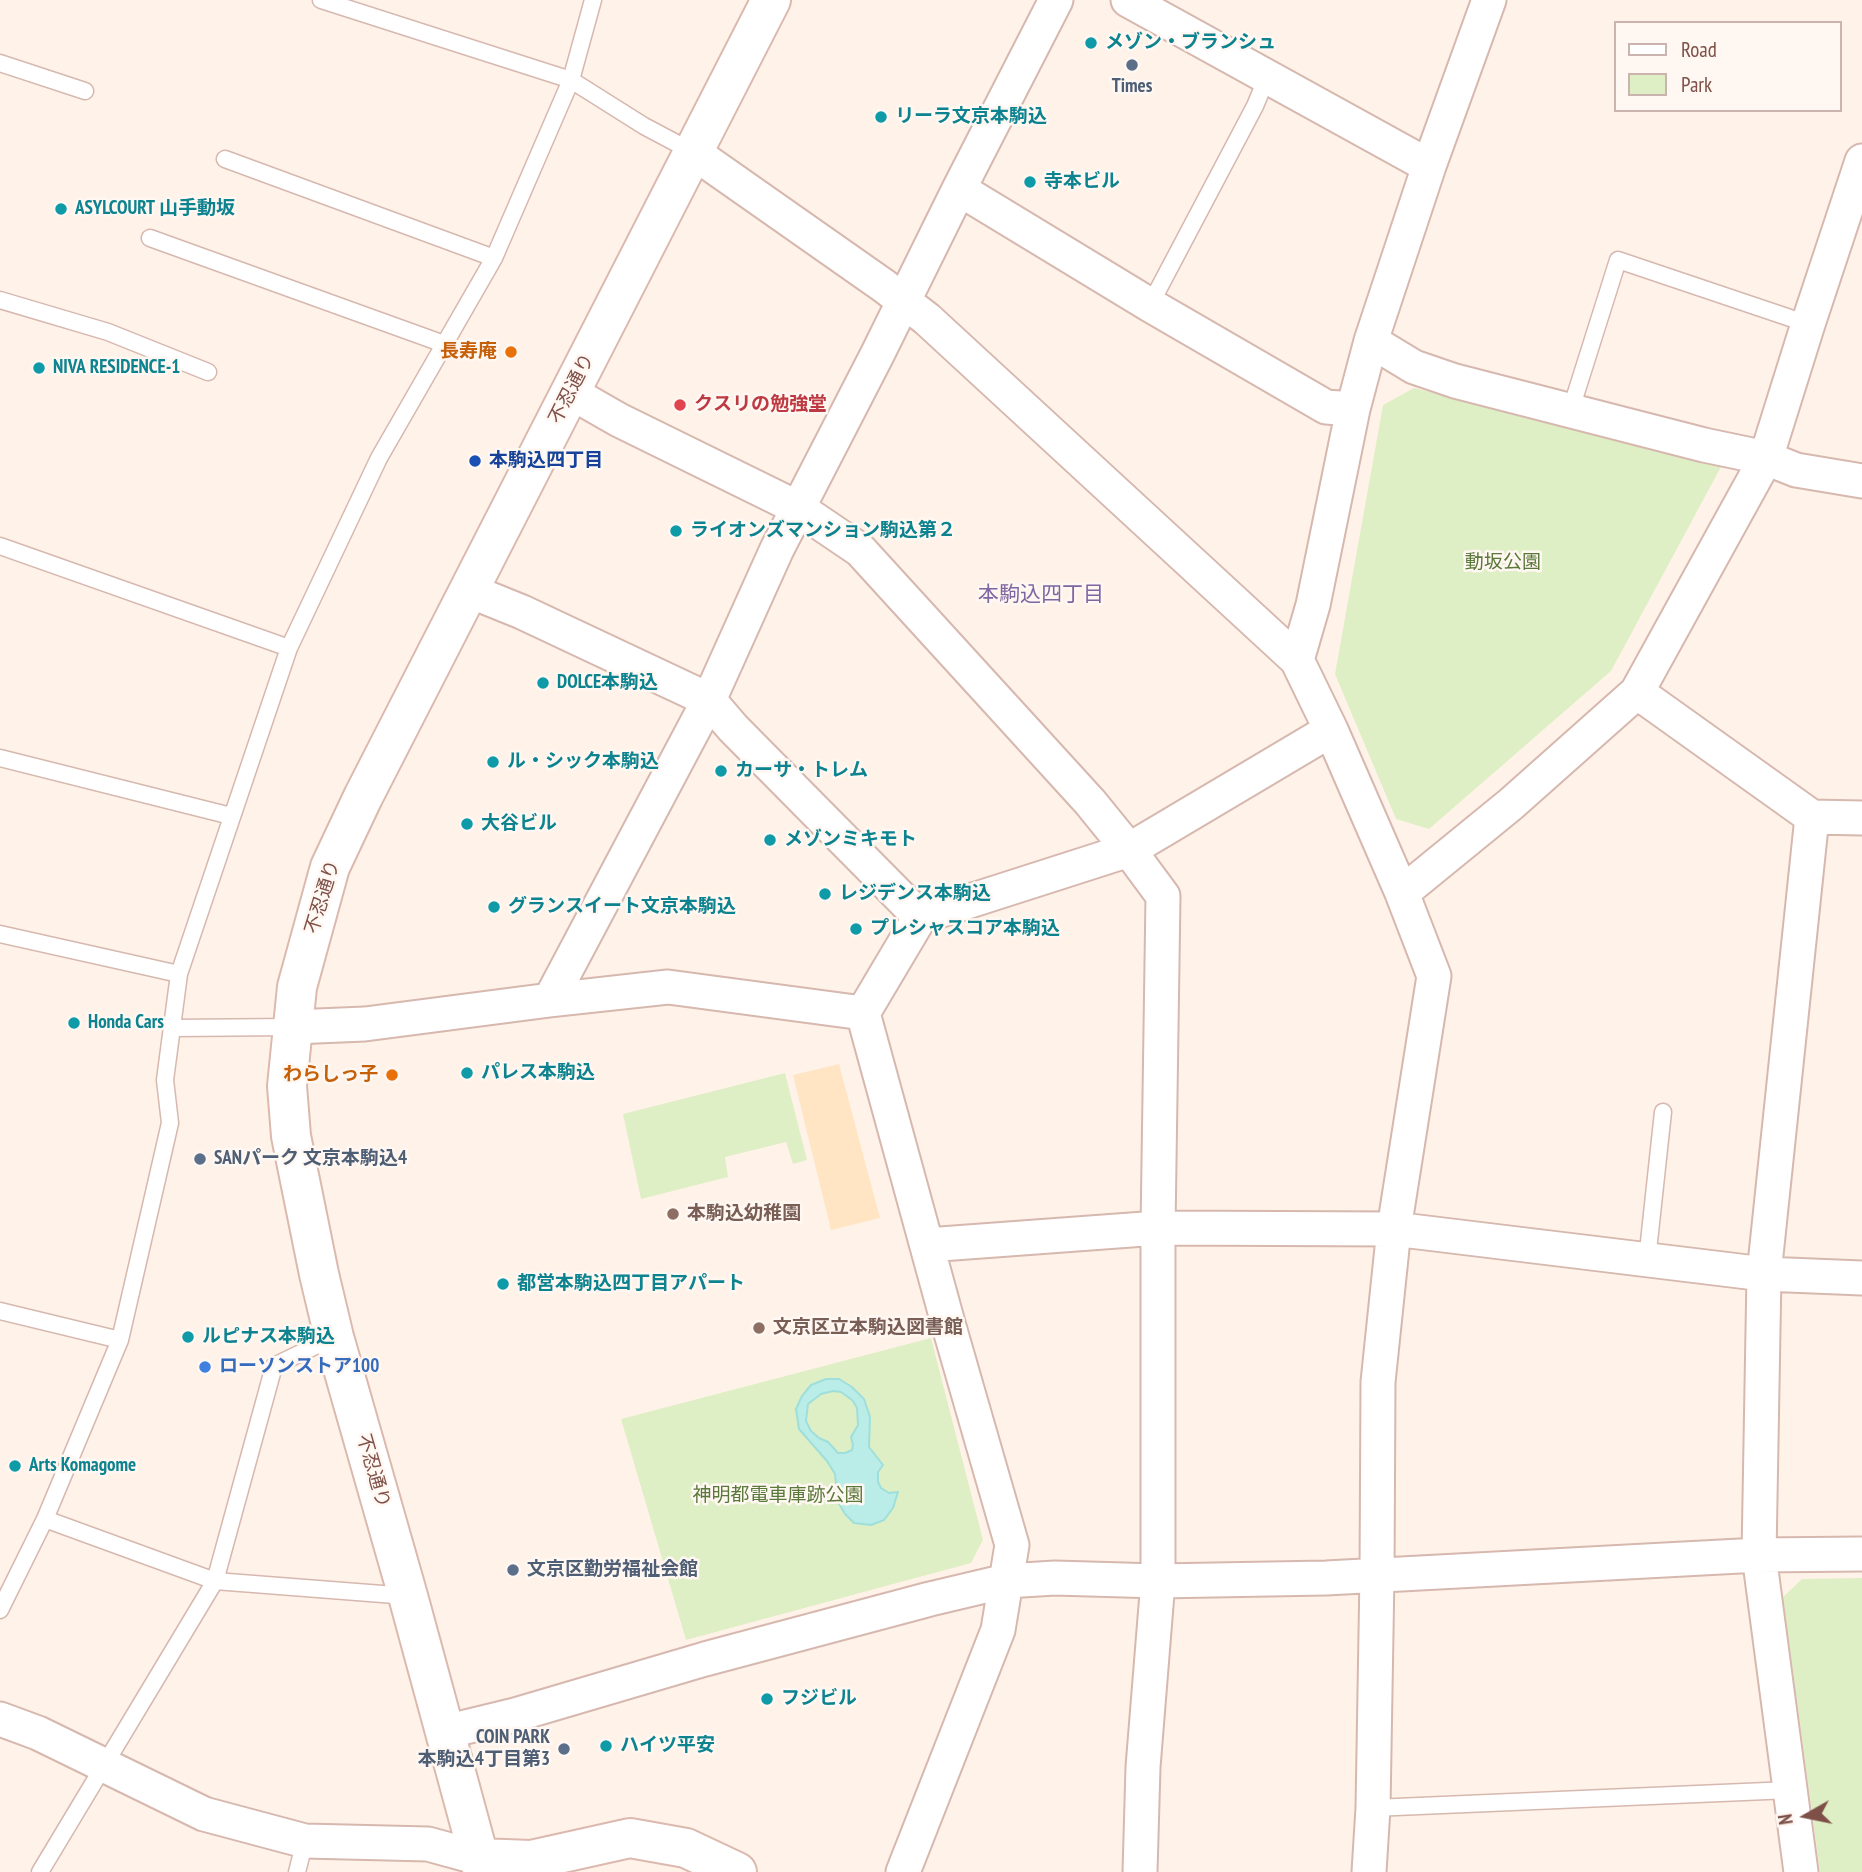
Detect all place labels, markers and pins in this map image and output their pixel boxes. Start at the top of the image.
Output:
place label: メゾン・ブランシュ [1105,32,1276,54]
marker: メゾン・ブランシュ [1083,35,1099,51]
marker: Times [1124,57,1140,73]
place label: Times [1112,76,1152,98]
place label: リーラ文京本駒込 [895,106,1047,128]
marker: リーラ文京本駒込 [873,109,889,125]
place label: 寺本ビル [1044,171,1120,193]
marker: 寺本ビル [1022,174,1038,190]
place label: ASYLCOURT 山手動坂 [75,198,235,220]
marker: ASYLCOURT 山手動坂 [53,201,69,217]
place label: 長寿庵 [440,341,497,363]
marker: 長寿庵 [503,344,519,360]
place label: NIVA RESIDENCE-1 [53,357,180,379]
marker: NIVA RESIDENCE-1 [31,360,47,376]
place label: クスリの勉強堂 [694,394,827,416]
marker: クスリの勉強堂 [672,397,688,413]
place label: 本駒込四丁目 [489,450,603,472]
marker: 本駒込四丁目 [467,453,483,469]
place label: ライオンズマンション駒込第２ [690,520,956,542]
marker: ライオンズマンション駒込第２ [668,523,684,539]
place label: DOLCE本駒込 [557,672,658,694]
marker: DOLCE本駒込 [535,675,551,691]
place label: ル・シック本駒込 [507,751,659,773]
marker: ル・シック本駒込 [485,754,501,770]
place label: カーサ・トレム [735,760,868,782]
marker: カーサ・トレム [713,763,729,779]
place label: 大谷ビル [481,813,557,835]
marker: 大谷ビル [459,816,475,832]
place label: メゾンミキモト [784,829,917,851]
marker: メゾンミキモト [762,832,778,848]
place label: レジデンス本駒込 [839,883,991,905]
marker: レジデンス本駒込 [817,886,833,902]
place label: グランスイート文京本駒込 [508,896,736,918]
marker: グランスイート文京本駒込 [486,899,502,915]
place label: プレシャスコア本駒込 [870,918,1060,940]
marker: プレシャスコア本駒込 [848,921,864,937]
place label: Honda Cars [88,1012,164,1034]
marker: Honda Cars [66,1015,82,1031]
place label: パレス本駒込 [481,1062,595,1084]
place label: わらしっ子 [283,1064,378,1086]
marker: パレス本駒込 [459,1065,475,1081]
marker: わらしっ子 [384,1067,400,1083]
place label: SANパーク 文京本駒込4 [214,1148,407,1170]
marker: SANパーク 文京本駒込4 [192,1151,208,1167]
place label: 本駒込幼稚園 [687,1203,801,1225]
marker: 本駒込幼稚園 [665,1206,681,1222]
place label: 都営本駒込四丁目アパート [517,1273,745,1295]
marker: 都営本駒込四丁目アパート [495,1276,511,1292]
place label: 文京区立本駒込図書館 [773,1317,963,1339]
marker: 文京区立本駒込図書館 [751,1320,767,1336]
place label: ルピナス本駒込 [202,1326,335,1348]
marker: ルピナス本駒込 [180,1329,196,1345]
place label: ローソンストア100 [219,1356,379,1378]
marker: ローソンストア100 [197,1359,213,1375]
place label: Arts Komagome [29,1455,136,1477]
marker: Arts Komagome [7,1458,23,1474]
place label: 文京区勤労福祉会館 [527,1559,698,1581]
marker: 文京区勤労福祉会館 [505,1562,521,1578]
place label: フジビル [781,1688,857,1710]
marker: フジビル [759,1691,775,1707]
place label: COIN PARK 本駒込4丁目第3 [418,1727,550,1771]
place label: ハイツ平安 [620,1735,715,1757]
marker: ハイツ平安 [598,1738,614,1754]
marker: COIN PARK 本駒込4丁目第3 [556,1741,572,1757]

